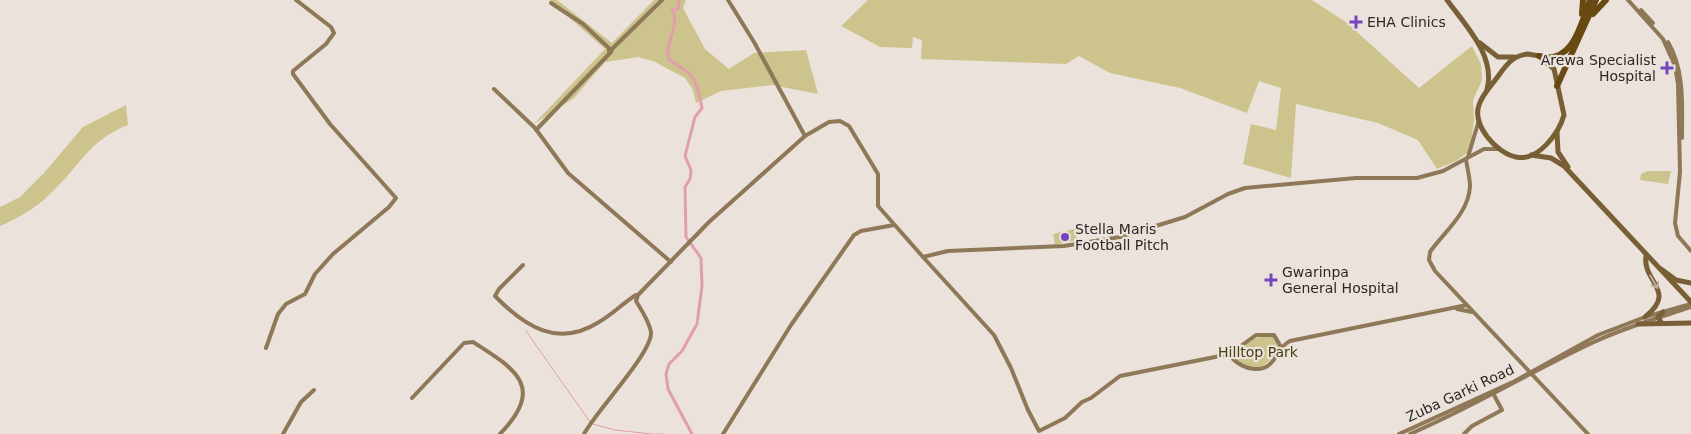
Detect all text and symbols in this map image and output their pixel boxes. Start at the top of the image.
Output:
place label: EHA Clinics [1367,14,1446,30]
marker: EHA Clinics [1349,15,1363,29]
place label: Arewa Specialist Hospital [1541,52,1657,84]
marker: Arewa Specialist Hospital [1660,61,1674,75]
place label: Stella Maris Football Pitch [1075,221,1169,253]
marker: Stella Maris Football Pitch [1059,231,1071,243]
place label: Gwarinpa General Hospital [1282,264,1399,296]
marker: Gwarinpa General Hospital [1264,273,1278,287]
one-way arrow [1650,274,1660,288]
park label: Hilltop Park [1218,344,1299,360]
street label: Zuba Garki Road [1404,361,1516,425]

